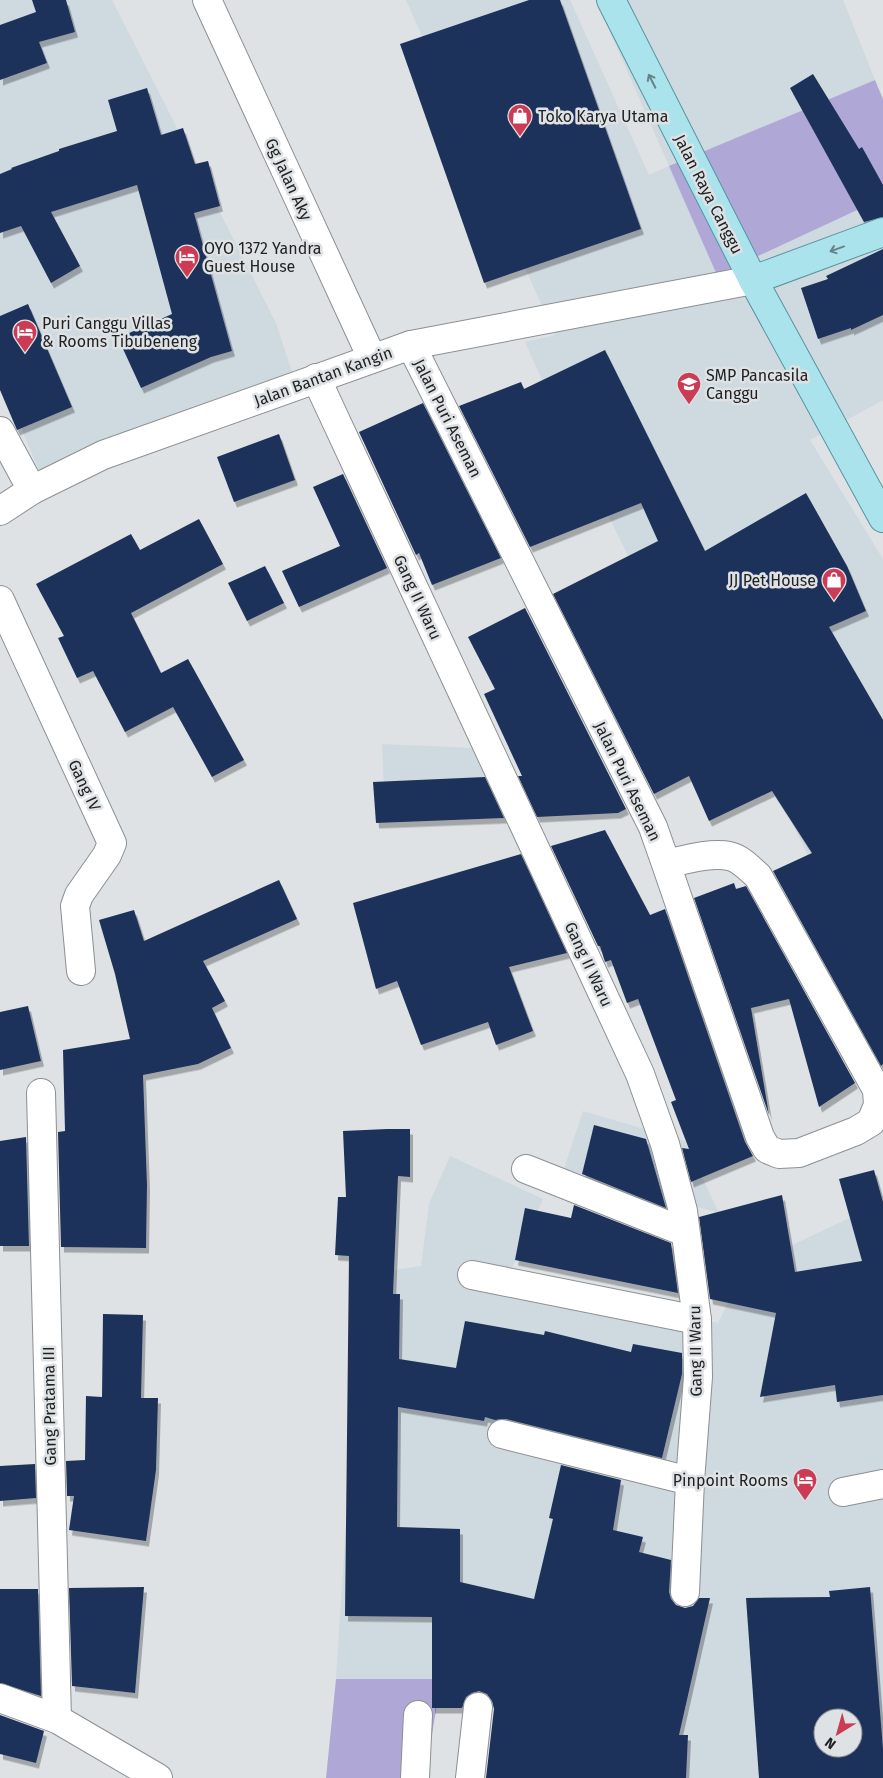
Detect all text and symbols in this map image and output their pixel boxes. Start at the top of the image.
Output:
one-way arrow [647,74,656,89]
shop icon: Toko Karya Utama [507,103,533,137]
place label: Toko Karya Utama [538,107,669,126]
street label: Jalan Raya Canggu [670,131,747,257]
street label: Gg Jalan Aky [261,135,316,223]
place label: OYO 1372 Yandra Guest House [204,239,322,276]
hotel icon: OYO 1372 Yandra Guest House [174,244,200,278]
one-way arrow [830,245,846,254]
place label: Puri Canggu Villas & Rooms Tibubeneng [42,314,198,351]
hotel icon: Puri Canggu Villas & Rooms Tibubeneng [12,319,38,353]
street label: Jalan Bantan Kangin [251,343,395,410]
street label: Jalan Puri Aseman [409,356,486,481]
place label: SMP Pancasila Canggu [706,366,808,403]
school or university icon: SMP Pancasila Canggu [676,371,702,405]
street label: Gang II Waru [390,552,445,643]
shop icon: JJ Pet House [821,567,847,601]
place label: JJ Pet House [729,571,816,590]
street label: Jalan Puri Aseman [590,718,665,844]
street label: Gang IV [64,757,105,814]
street label: Gang II Waru [561,919,616,1010]
street label: Gang II Waru [685,1305,706,1397]
street label: Gang Pratama III [39,1346,60,1466]
hotel icon: Pinpoint Rooms [792,1467,818,1501]
place label: Pinpoint Rooms [673,1471,788,1490]
north arrow [813,1708,863,1758]
text: N [822,1733,839,1753]

